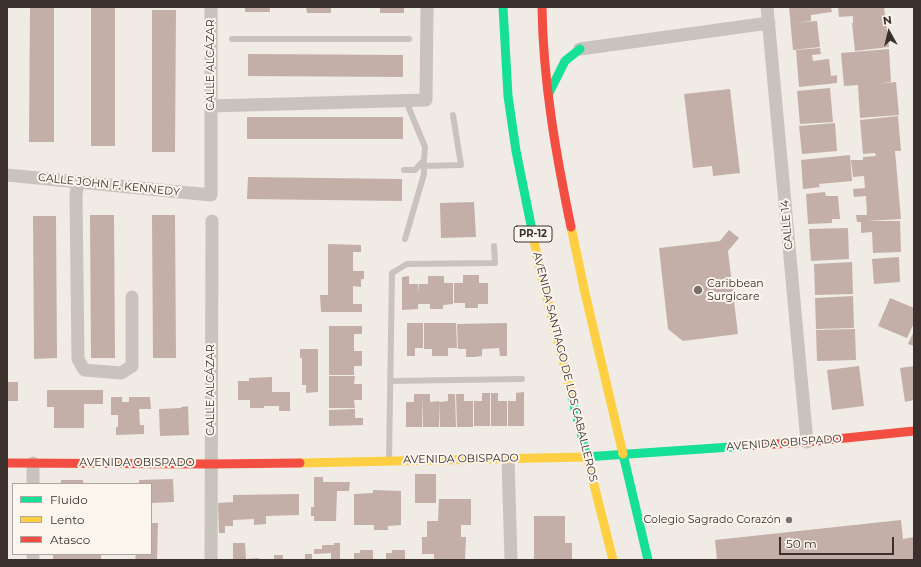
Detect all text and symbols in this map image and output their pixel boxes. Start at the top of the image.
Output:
north arrow [869,12,909,52]
text: N [882,13,893,28]
street label: CALLE ALCÁZAR [204,19,218,111]
street label: CALLE JOHN F. KENNEDY [37,171,181,199]
street label: CALLE 14 [778,200,796,250]
road number: PR-12 [514,226,552,242]
street label: AVENIDA SANTIAGO DE LOS CABALLEROS [530,251,600,483]
place label: Caribbean Surgicare [707,277,764,303]
marker: Caribbean Surgicare [692,284,704,296]
street label: CALLE ALCÁZAR [204,344,218,436]
street label: AVENIDA OBISPADO [726,432,842,454]
street label: AVENIDA OBISPADO [403,451,519,467]
street label: AVENIDA OBISPADO [79,456,195,470]
legend [12,483,152,555]
text: Fluido [50,492,88,507]
text: Lento [50,512,85,527]
place label: Colegio Sagrado Corazón [643,513,781,527]
marker: Colegio Sagrado Corazón [784,515,794,525]
scale bar [781,529,896,555]
text: Atasco [50,532,90,547]
text: 50 m [786,536,817,551]

